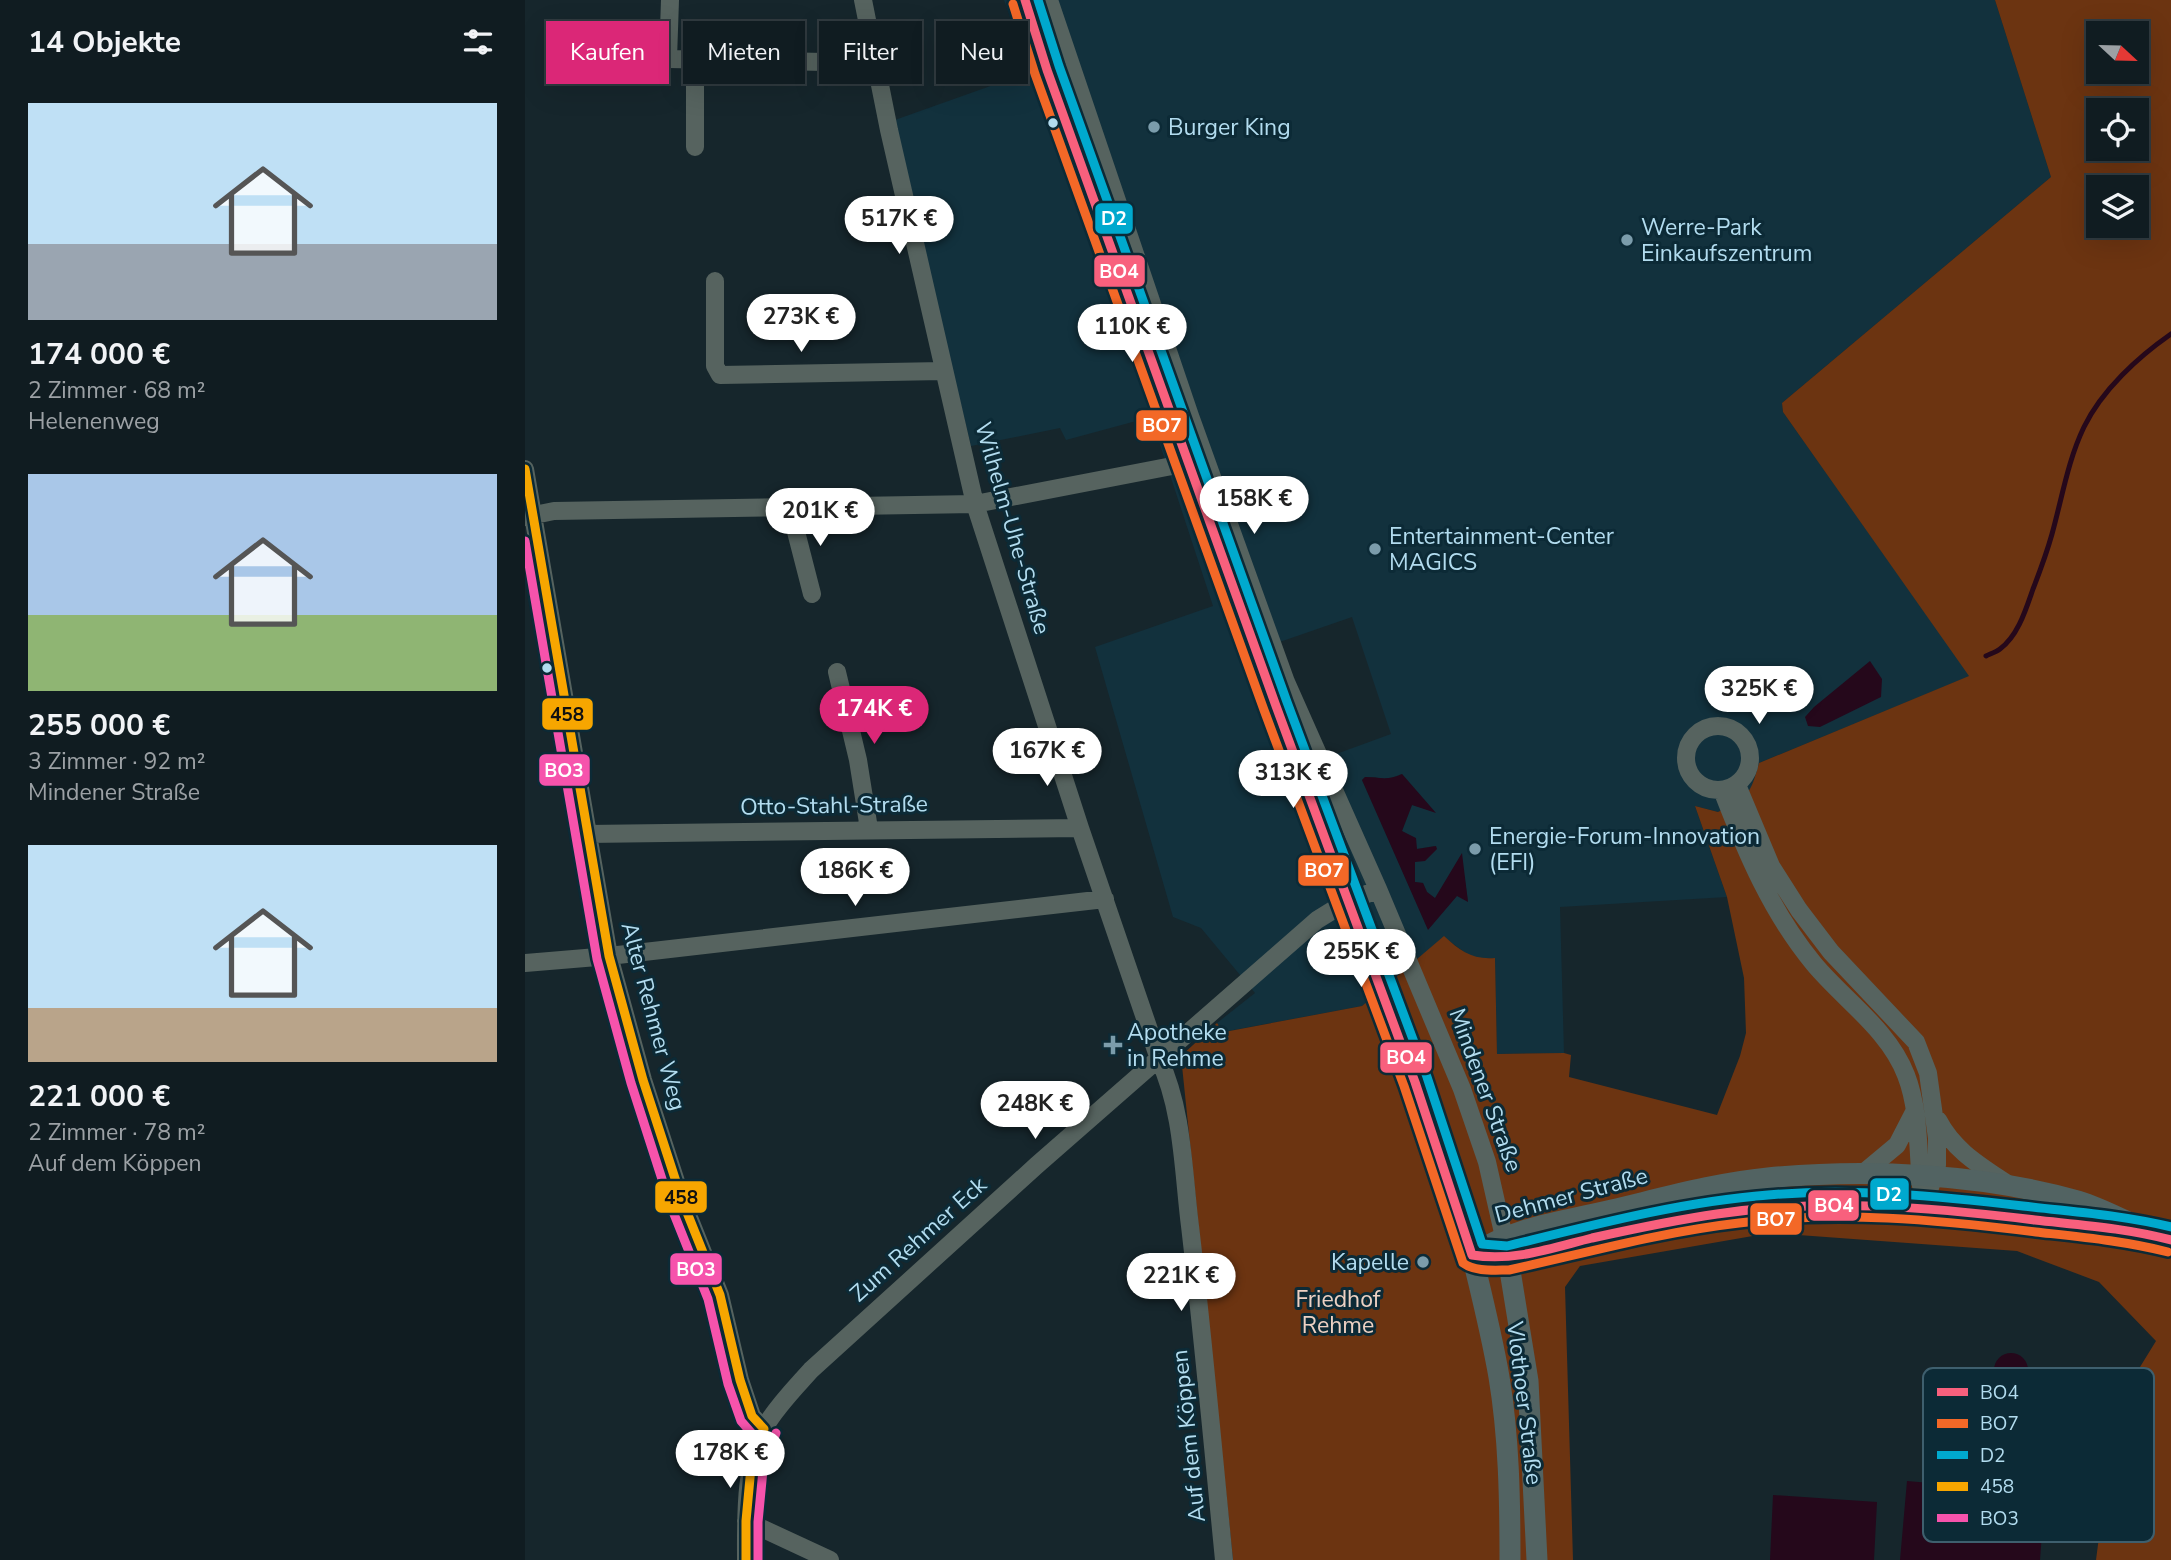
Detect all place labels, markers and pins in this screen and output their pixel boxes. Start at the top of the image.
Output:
place label: Burger King [1168,112,1291,143]
unlabelled marker [1046,116,1060,130]
marker: Burger King [1146,119,1162,135]
pin: 517K € [842,196,956,256]
place label: Werre-Park Einkaufszentrum [1641,212,1812,269]
marker: Werre-Park Einkaufszentrum [1619,232,1635,248]
pin: 273K € [744,294,858,354]
pin: 110K € [1075,304,1189,364]
pin: 158K € [1197,476,1311,536]
pin: 201K € [763,489,877,548]
place label: Entertainment-Center MAGICS [1389,521,1615,578]
marker: Entertainment-Center MAGICS [1367,541,1383,557]
unlabelled marker [540,661,554,675]
pin: 325K € [1702,666,1816,726]
pin: 174K € [817,686,931,746]
pin: 167K € [990,728,1104,788]
pin: 313K € [1236,750,1350,810]
place label: Energie-Forum-Innovation (EFI) [1489,821,1760,878]
marker: Energie-Forum-Innovation (EFI) [1467,841,1483,857]
pin: 186K € [798,848,912,908]
pin: 255K € [1304,930,1418,989]
place label: Apotheke in Rehme [1127,1017,1227,1074]
marker: Apotheke in Rehme [1105,1037,1121,1053]
pin: 248K € [978,1082,1092,1141]
place label: Kapelle [1331,1247,1409,1278]
pin: 221K € [1124,1254,1238,1313]
marker: Kapelle [1415,1254,1431,1270]
pin: 178K € [673,1430,787,1490]

